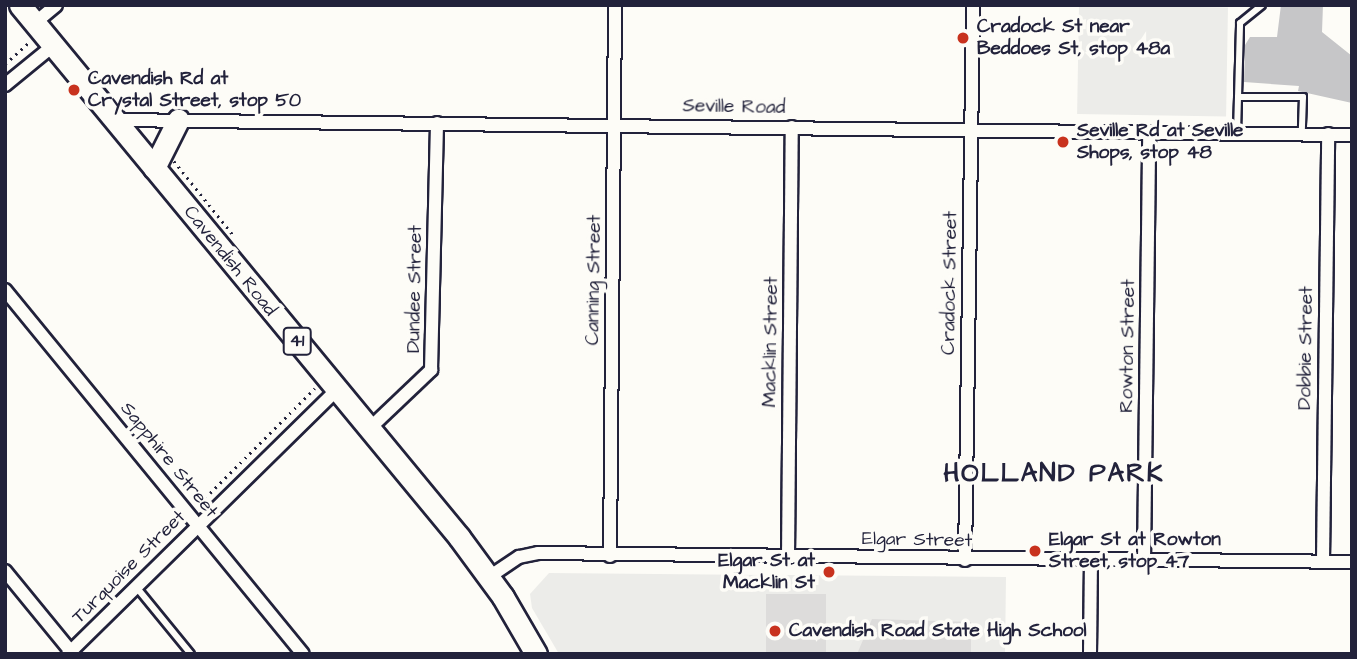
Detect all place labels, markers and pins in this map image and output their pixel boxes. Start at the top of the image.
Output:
place label: Cradock St near Beddoes St, stop 48a [977,16,1170,60]
marker: Cradock St near Beddoes St, stop 48a [955,30,971,46]
place label: Cavendish Rd at Crystal Street, stop 50 [88,68,301,112]
marker: Cavendish Rd at Crystal Street, stop 50 [66,82,82,98]
place label: Seville Rd at Seville Shops, stop 48 [1077,120,1243,164]
marker: Seville Rd at Seville Shops, stop 48 [1055,134,1071,150]
place label: Elgar St at Rowton Street, stop 47 [1049,529,1221,573]
marker: Elgar St at Rowton Street, stop 47 [1027,543,1043,559]
place label: Elgar St at Macklin St [718,550,815,594]
marker: Elgar St at Macklin St [821,564,837,580]
place label: Cavendish Road State High School [789,620,1086,642]
marker: Cavendish Road State High School [767,623,783,639]

